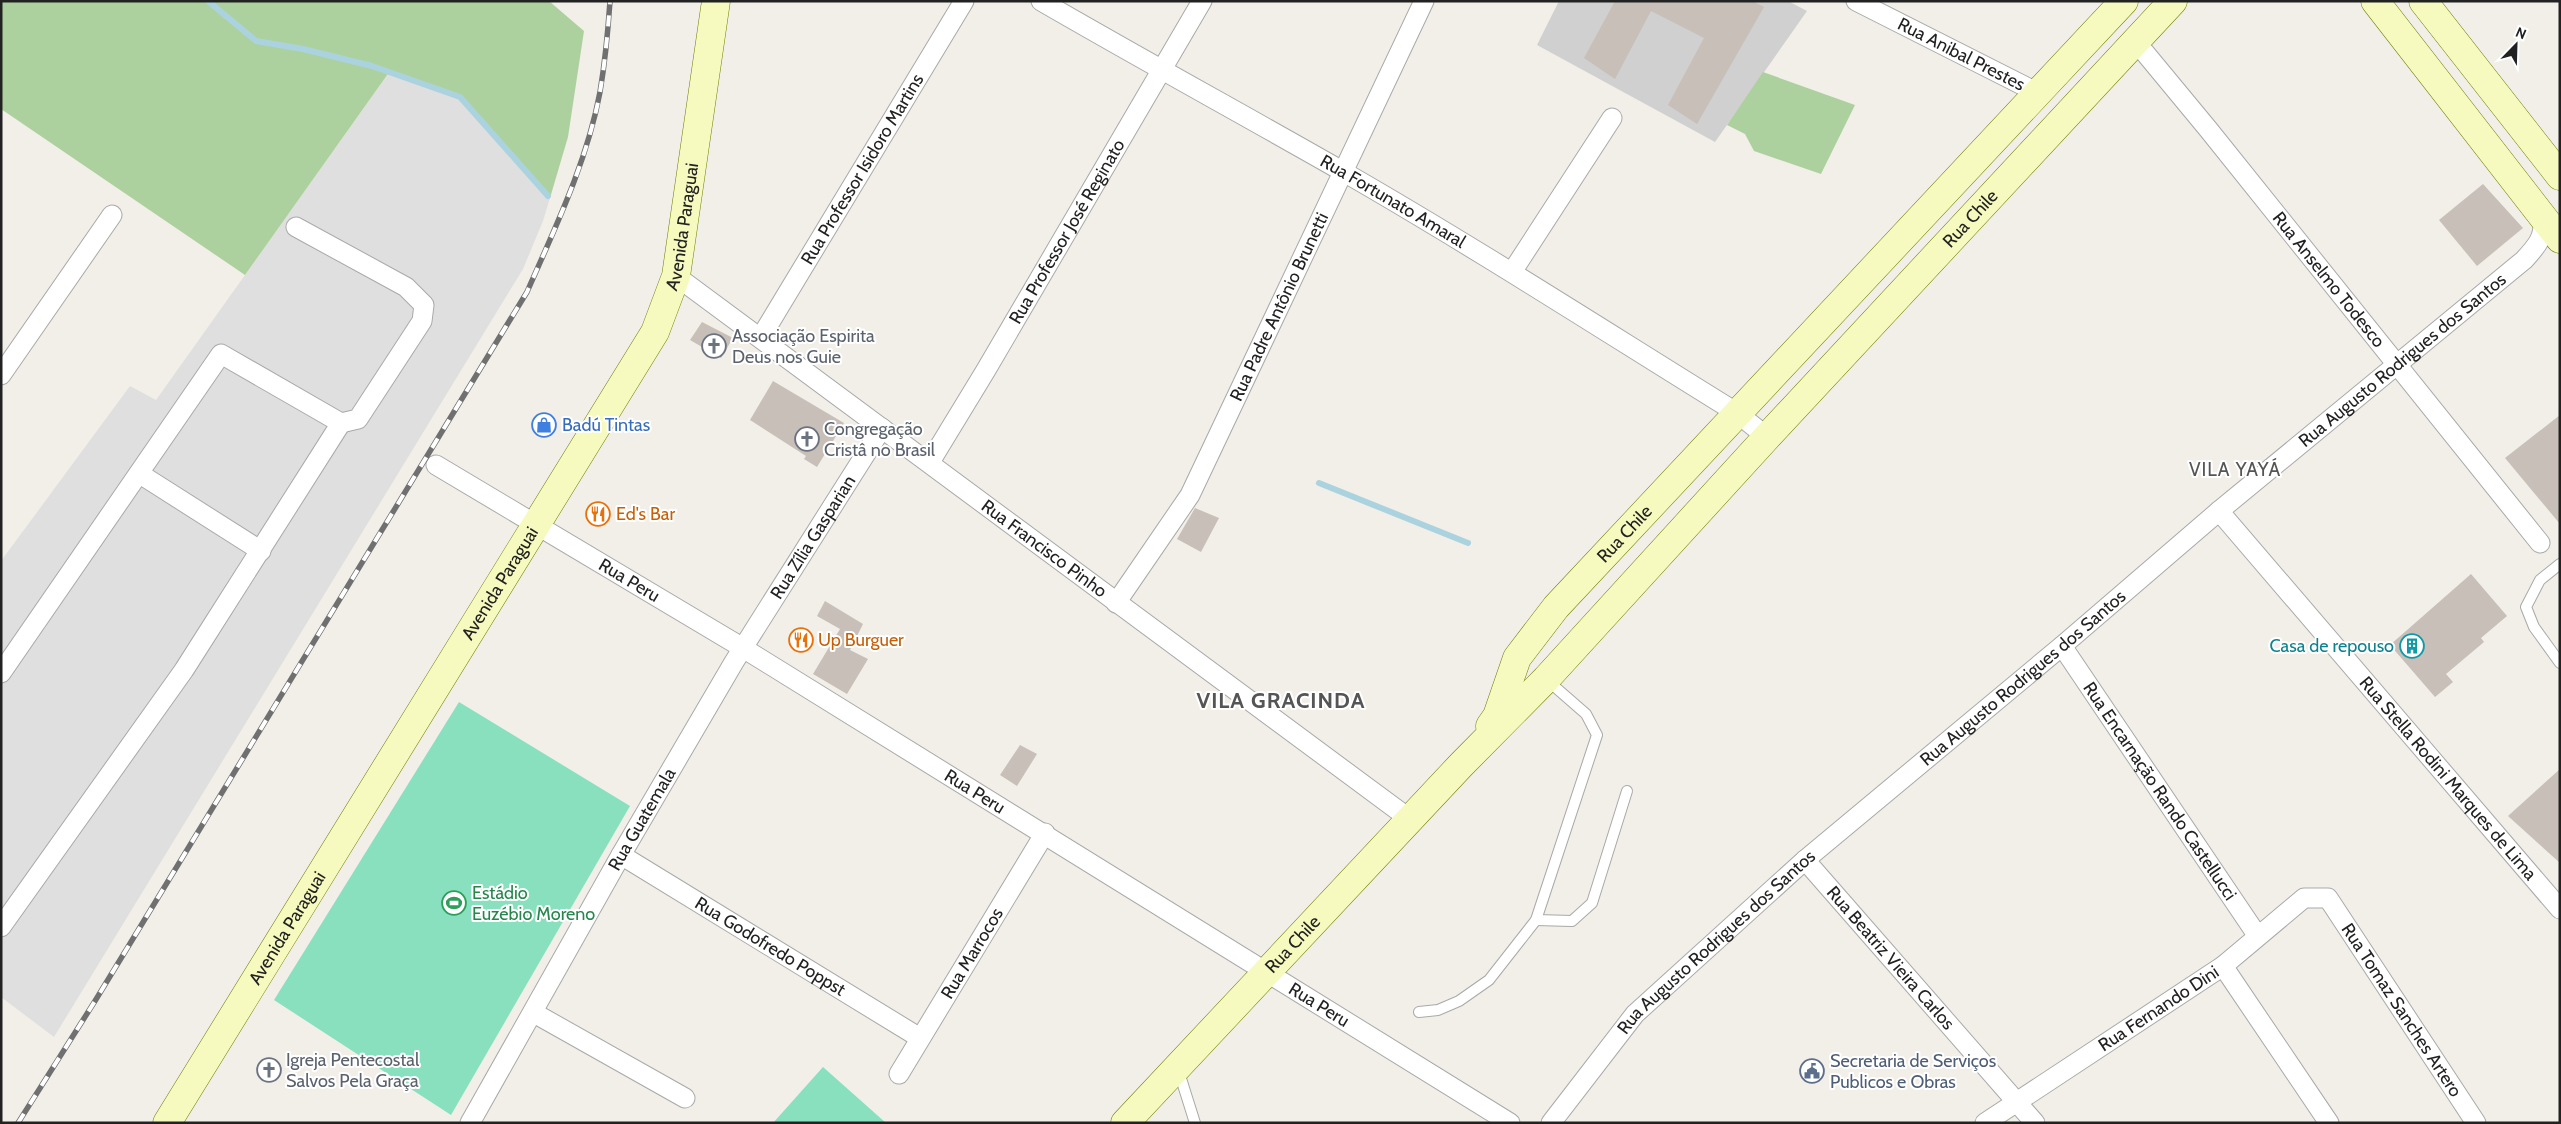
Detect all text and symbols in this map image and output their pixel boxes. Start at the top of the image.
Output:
street label: Rua Anibal Prestes [1894,13,2029,96]
north arrow [2491,20,2541,70]
text: N [2513,23,2529,43]
street label: Rua Professor Isidoro Martins [796,70,928,269]
street label: Rua Professor José Reginato [1004,135,1130,328]
street label: Rua Fortunato Amaral [1316,150,1470,253]
street label: Avenida Paraguai [661,161,703,294]
street label: Rua Chile [1938,185,2003,252]
street label: Rua Anselmo Todesco [2268,207,2390,352]
street label: Rua Padre Antônio Brunetti [1225,209,1333,405]
street label: Rua Augusto Rodrigues dos Santos [2294,268,2510,452]
place label: Associação Espirita Deus nos Guie [732,325,875,368]
church icon: Associação Espirita Deus nos Guie [701,333,727,359]
shop icon: Badú Tintas [531,412,557,438]
place label: Badú Tintas [562,414,650,436]
place label: Congregação Cristâ no Brasil [824,418,936,461]
church icon: Congregação Cristâ no Brasil [794,426,820,452]
district label: VILA YAYÁ [2189,457,2281,481]
street label: Rua Zília Gasparian [766,471,860,603]
street label: Rua Francisco Pinho [977,495,1111,602]
street label: Rua Chile [1592,500,1657,567]
restaurant icon: Ed's Bar [585,501,611,527]
place label: Ed's Bar [616,503,675,525]
street label: Avenida Paraguai [457,523,543,644]
street label: Rua Peru [595,554,664,607]
street label: Rua Augusto Rodrigues dos Santos [1916,585,2130,771]
restaurant icon: Up Burguer [788,627,814,653]
place label: Up Burguer [818,629,904,651]
building icon: Casa de repouso [2399,633,2425,659]
place label: Casa de repouso [2269,635,2394,657]
street label: Rua Stella Rodini Marques de Lima [2355,672,2542,885]
street label: Rua Encarnação Rando Castellucci [2078,678,2241,904]
district label: VILA GRACINDA [1197,687,1365,714]
street label: Rua Guatemala [603,764,681,875]
street label: Rua Peru [940,764,1009,819]
street label: Rua Augusto Rodrigues dos Santos [1613,845,1820,1039]
street label: Avenida Paraguai [244,868,330,989]
place label: Estádio Euzébio Moreno [472,882,595,925]
street label: Rua Beatriz Vieira Carlos [1822,882,1959,1034]
sports icon: Estádio Euzébio Moreno [441,890,467,916]
street label: Rua Godofredo Poppst [691,892,850,1001]
street label: Rua Marrocos [936,904,1008,1003]
street label: Rua Chile [1260,911,1325,978]
street label: Rua Tomaz Sanches Artero [2337,919,2467,1101]
street label: Rua Fernando Dini [2094,961,2223,1056]
street label: Rua Peru [1285,978,1353,1032]
place label: Igreja Pentecostal Salvos Pela Graça [286,1049,420,1092]
place label: Secretaria de Serviços Publicos e Obras [1830,1050,1996,1093]
church icon: Igreja Pentecostal Salvos Pela Graça [256,1057,282,1083]
public building icon: Secretaria de Serviços Publicos e Obras [1799,1058,1825,1084]

